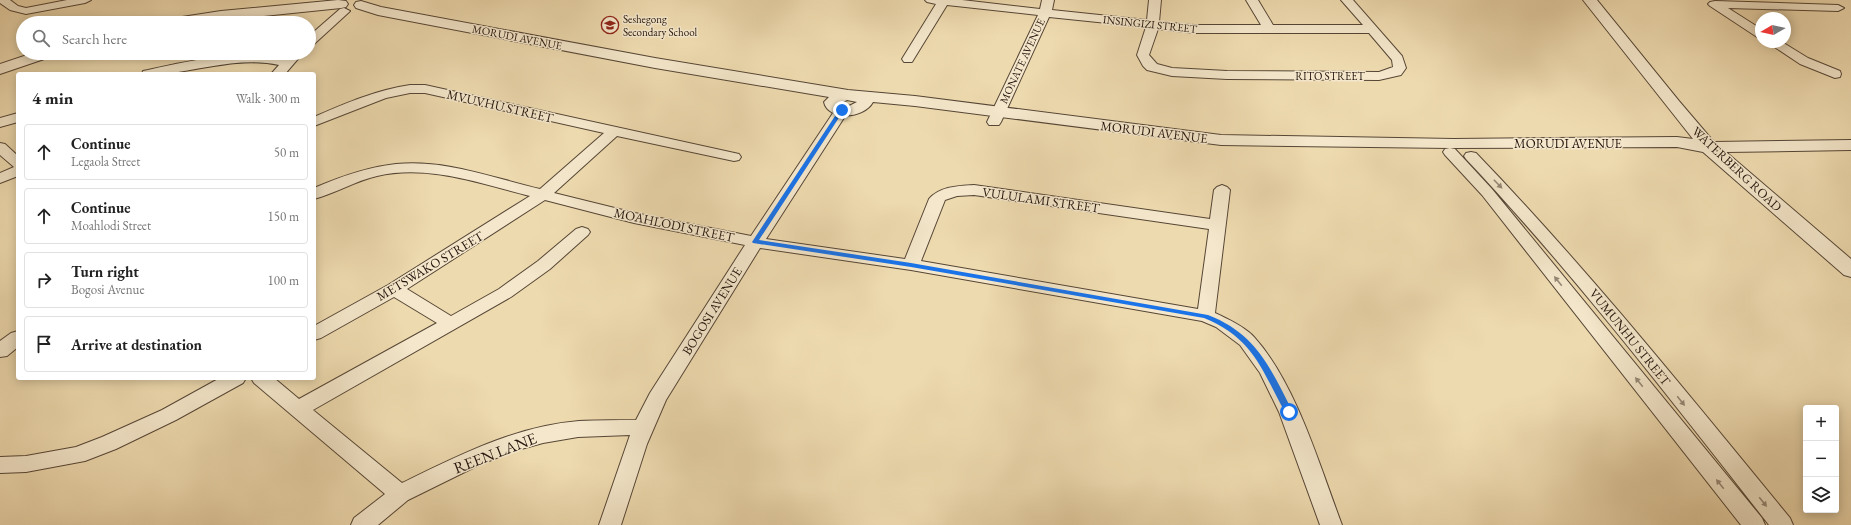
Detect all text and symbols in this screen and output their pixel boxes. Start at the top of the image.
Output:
place label: Seshegong Secondary School [623,12,697,39]
street label: INSINGIZI STREET [1102,12,1198,36]
north arrow [1755,12,1791,48]
school or university icon: Seshegong Secondary School [600,15,620,35]
search box [16,16,316,60]
street label: MONATE AVENUE [996,16,1048,106]
street label: MORUDI AVENUE [471,21,563,53]
icon: search [30,27,52,49]
text: Search here [62,29,127,48]
street label: RITO STREET [1295,69,1365,83]
street label: MVUVHU STREET [445,85,555,127]
text: 4 min [32,87,73,109]
text: Walk · 300 m [236,90,300,107]
route end [833,101,851,119]
street label: MORUDI AVENUE [1099,117,1209,147]
street label: WATERBERG ROAD [1688,123,1786,215]
text: Continue [71,134,131,153]
street label: MORUDI AVENUE [1514,135,1622,152]
icon: ahead [33,141,55,163]
text: 50 m [274,144,299,161]
text: Legaola Street [71,153,140,170]
one-way arrow [1493,179,1502,188]
street label: VULULAMI STREET [981,183,1101,217]
text: Continue [71,198,131,217]
street label: MOAHLODI STREET [612,204,736,246]
icon: ahead [33,205,55,227]
text: 150 m [268,208,299,225]
text: Moahlodi Street [71,217,151,234]
street label: METSWAKO STREET [373,227,487,305]
text: Turn right [71,262,139,281]
street label: BOGOSI AVENUE [678,264,746,358]
icon: right [33,269,55,291]
text: 100 m [268,272,299,289]
one-way arrow [1553,275,1562,286]
text: Bogosi Avenue [71,281,144,298]
street label: VUMUNHU STREET [1586,285,1675,389]
icon: arrive [33,333,55,355]
text: Arrive at destination [71,335,202,354]
one-way arrow [1635,377,1643,388]
one-way arrow [1677,395,1686,406]
route start [1280,403,1298,421]
map controls [1803,405,1839,513]
button: + [1803,405,1839,441]
street label: REEN LANE [450,428,540,478]
button: − [1803,441,1839,477]
button: layers [1803,477,1839,513]
one-way arrow [1716,478,1725,489]
one-way arrow [1759,496,1767,507]

